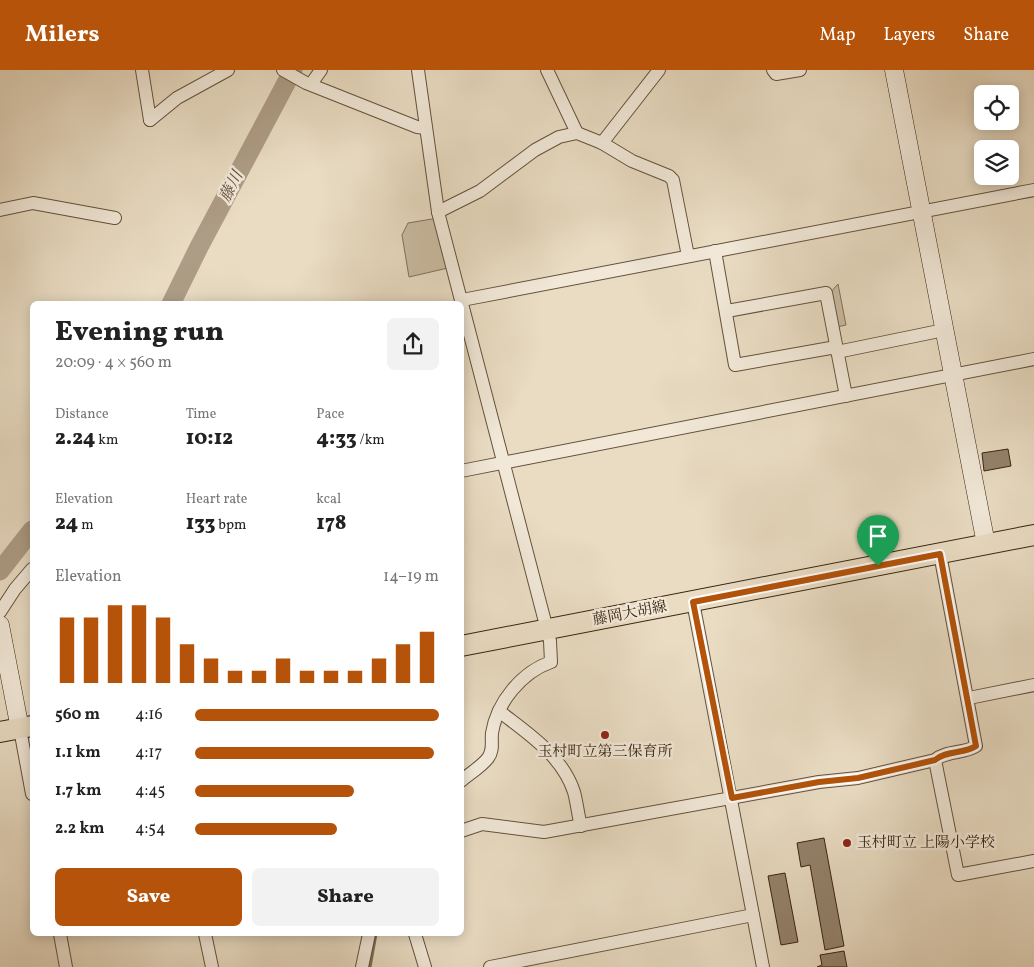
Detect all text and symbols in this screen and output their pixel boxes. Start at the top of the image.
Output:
text: Milers [25,18,100,52]
text: Map [819,23,855,48]
text: Layers [883,23,935,48]
text: Share [963,23,1009,48]
map controls [974,85,1019,185]
button: locate [974,85,1019,130]
button: layers [974,140,1019,185]
water label: 藤川 [215,166,250,206]
text: Evening run [55,313,224,352]
button: share [387,318,439,370]
text: 20:09 · 4 × 560 m [55,352,172,374]
text: Distance [55,405,109,424]
text: Time [186,405,216,424]
text: Pace [316,405,344,424]
text: 2.24 [55,424,95,453]
text: 10:12 [186,424,233,453]
text: 4:33 [316,424,357,453]
text: km [95,431,118,450]
text: /km [357,431,385,450]
text: Elevation [55,490,113,509]
text: Heart rate [186,490,247,509]
text: kcal [316,490,341,509]
text: 24 [55,509,78,538]
text: 133 [186,509,216,538]
text: 178 [316,509,346,538]
pin [857,515,899,566]
text: m [78,516,94,535]
text: bpm [216,516,246,535]
icon: arrive [864,522,892,550]
text: Elevation [55,566,122,588]
text: 14–19 m [383,566,439,588]
street label: 藤岡大胡線 [591,597,669,631]
text: 560 m [55,704,100,726]
text: 4:16 [135,704,163,726]
marker: 玉村町立第三保育所 [599,729,611,741]
text: 1.1 km [55,742,101,764]
text: 4:17 [135,742,162,764]
place label: 玉村町立第三保育所 [537,742,673,763]
text: 1.7 km [55,780,102,802]
text: 4:45 [135,780,165,802]
text: 2.2 km [55,818,105,840]
text: 4:54 [135,818,166,840]
place label: 玉村町立 上陽小学校 [857,833,995,854]
marker: 玉村町立 上陽小学校 [841,837,853,849]
button: Save [55,868,242,926]
button: Share [252,868,439,926]

